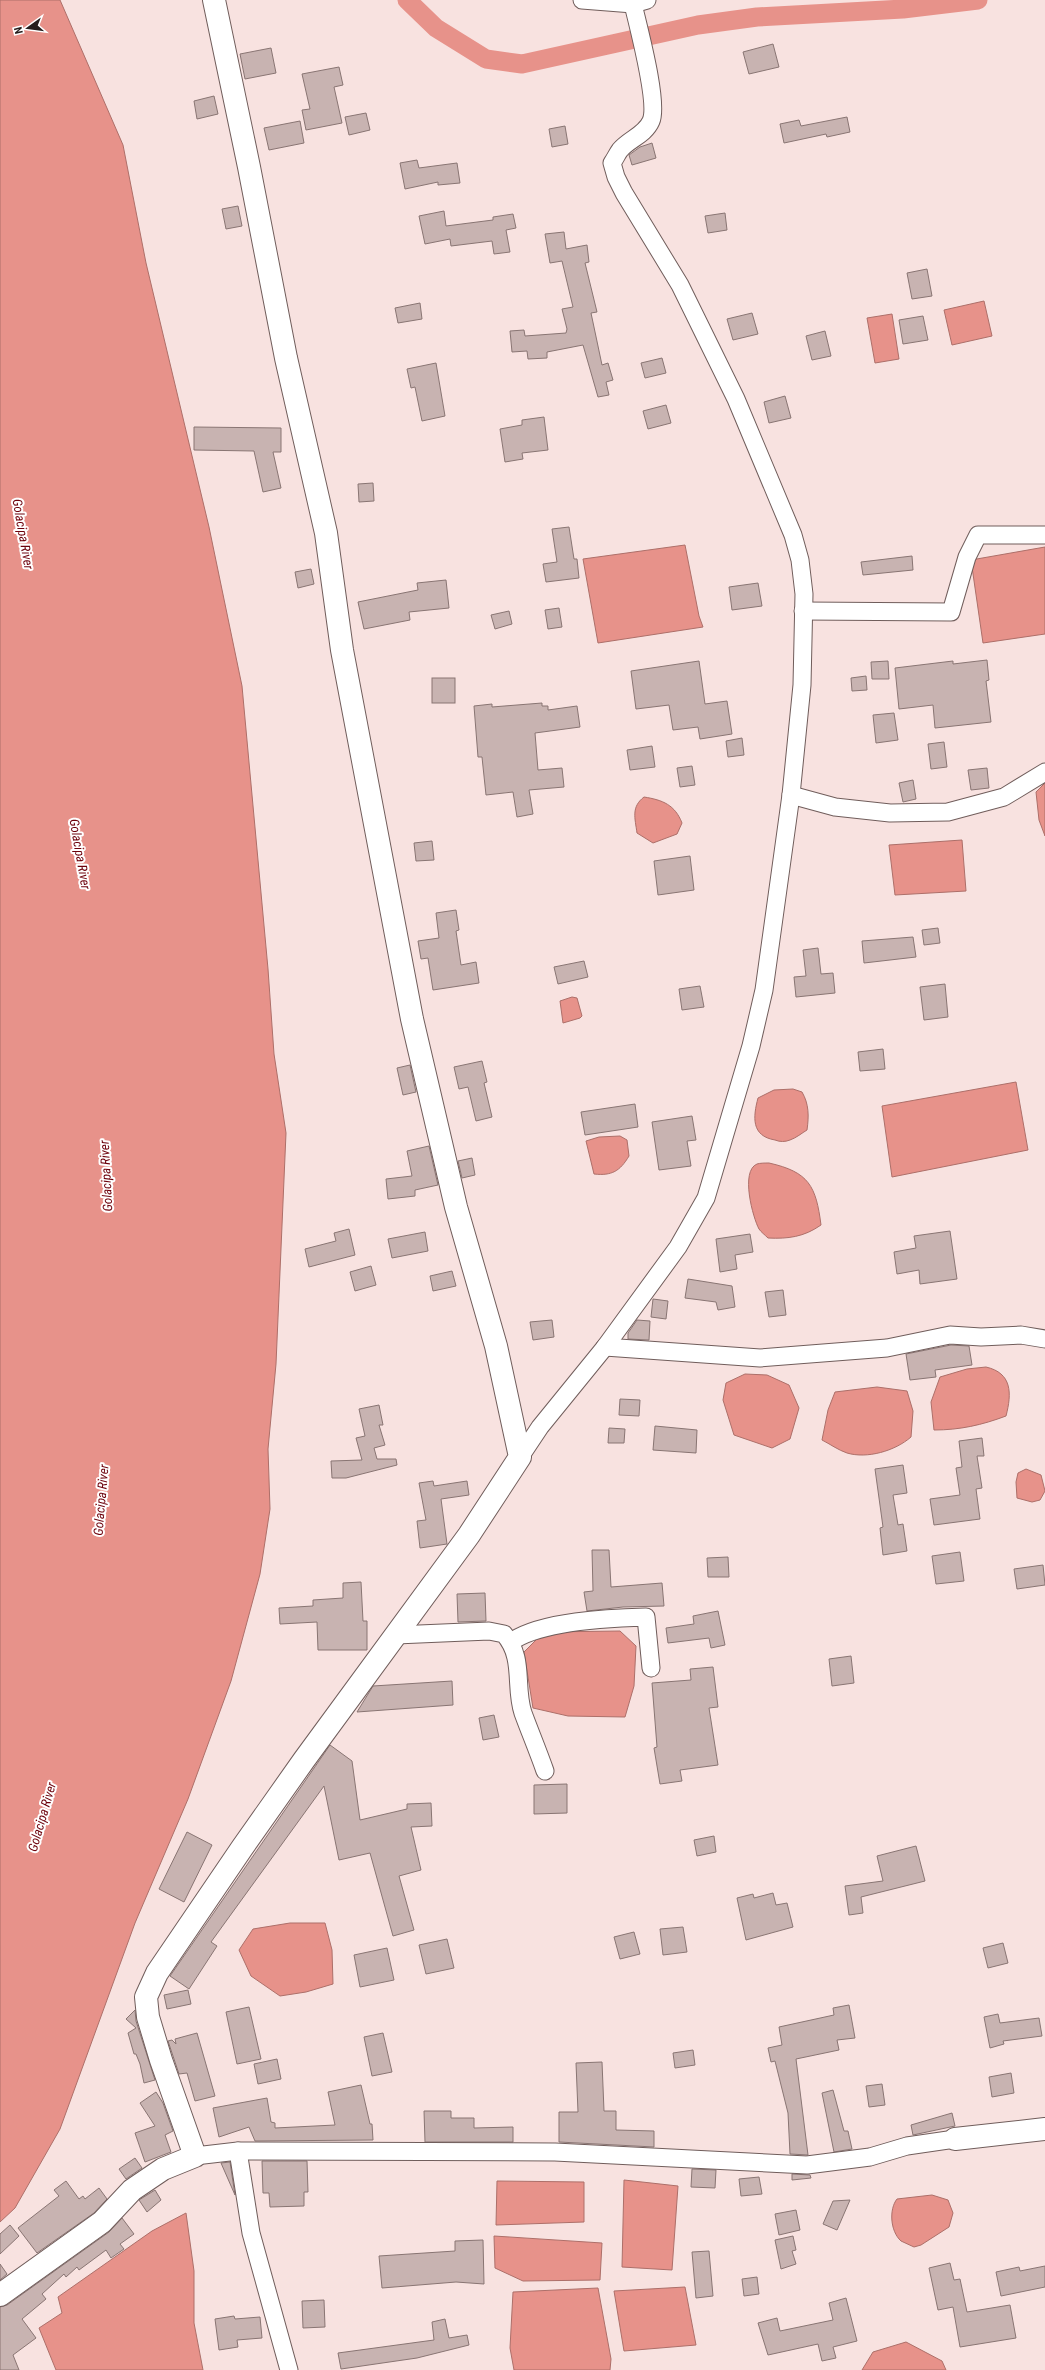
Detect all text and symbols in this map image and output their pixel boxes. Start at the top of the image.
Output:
north arrow [8,8,48,48]
text: N [12,25,26,35]
water label: Golacipa River [9,498,37,572]
water label: Golacipa River [66,818,94,892]
water label: Golacipa River [97,1139,115,1212]
water label: Golacipa River [90,1463,112,1536]
water label: Golacipa River [25,1780,59,1853]

